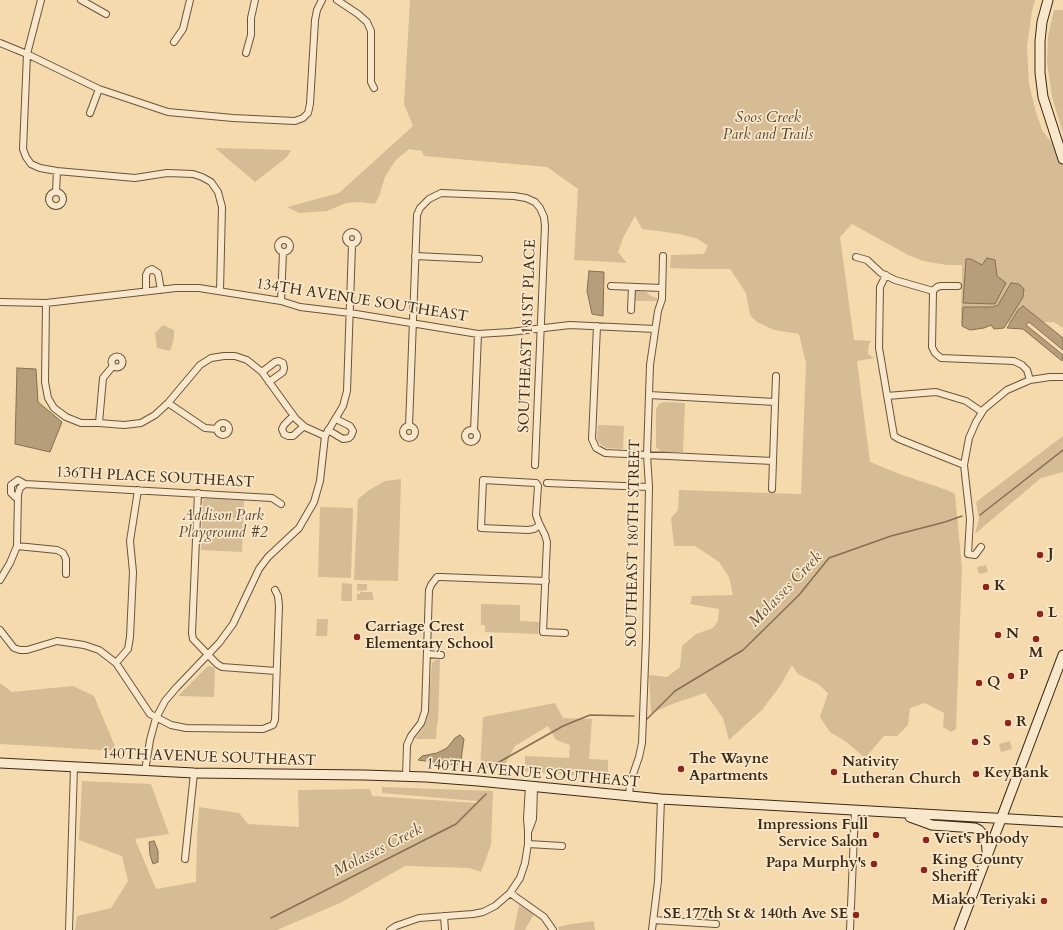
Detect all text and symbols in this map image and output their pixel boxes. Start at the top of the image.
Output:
park label: Soos Creek Park and Trails [723,110,813,145]
street label: SOUTHEAST 181ST PLACE [516,239,540,433]
street label: 134TH AVENUE SOUTHEAST [255,275,469,327]
street label: SOUTHEAST 180TH STREET [623,439,645,647]
street label: 136TH PLACE SOUTHEAST [55,464,255,492]
park label: Addison Park Playground #2 [178,508,268,543]
place label: J [1048,546,1054,564]
water label: Molasses Creek [745,548,827,632]
marker: J [1035,550,1045,560]
place label: K [994,578,1006,596]
marker: K [981,582,991,592]
place label: L [1048,605,1058,623]
marker: L [1035,609,1045,619]
place label: Carriage Crest Elementary School [365,619,494,654]
place label: N [1006,626,1019,644]
marker: N [993,630,1003,640]
marker: Carriage Crest Elementary School [352,632,362,642]
marker: M [1031,634,1041,644]
place label: M [1029,645,1043,663]
place label: P [1019,667,1029,685]
marker: P [1006,671,1016,681]
place label: Q [987,674,1000,692]
marker: Q [974,678,984,688]
place label: R [1016,714,1027,732]
marker: R [1003,718,1013,728]
place label: S [983,733,991,751]
marker: S [970,737,980,747]
street label: 140TH AVENUE SOUTHEAST [101,745,317,771]
place label: The Wayne Apartments [689,751,769,786]
place label: Nativity Lutheran Church [842,754,961,789]
street label: 140TH AVENUE SOUTHEAST [425,756,641,792]
marker: The Wayne Apartments [676,764,686,774]
place label: KeyBank [984,765,1049,783]
marker: Nativity Lutheran Church [829,767,839,777]
marker: KeyBank [971,769,981,779]
place label: Impressions Full Service Salon [757,817,868,852]
water label: Molasses Creek [330,820,426,882]
marker: Impressions Full Service Salon [871,830,881,840]
place label: Viet's Phoody [934,831,1029,849]
marker: Viet's Phoody [921,835,931,845]
place label: King County Sheriff [932,852,1024,887]
place label: Papa Murphy's [766,855,866,873]
marker: Papa Murphy's [869,859,879,869]
marker: King County Sheriff [919,865,929,875]
place label: Miako Teriyaki [932,892,1036,910]
marker: Miako Teriyaki [1039,896,1049,906]
place label: SE 177th St & 140th Ave SE [663,906,848,924]
marker: SE 177th St & 140th Ave SE [851,910,861,920]

